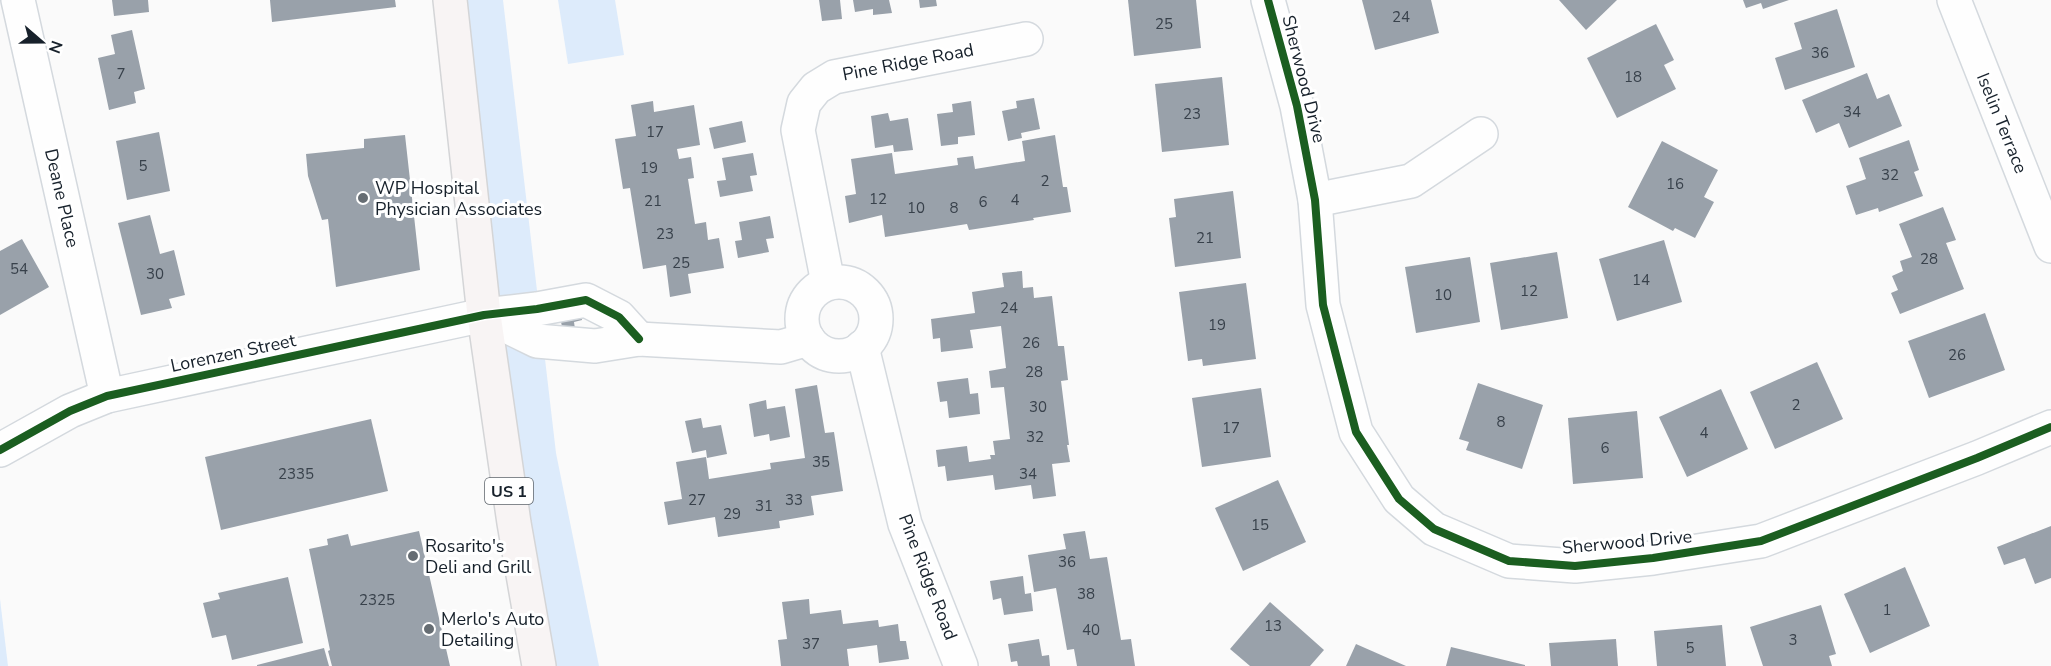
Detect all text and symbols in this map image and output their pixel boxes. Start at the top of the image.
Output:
house number: 24 [1392,7,1410,27]
north arrow [12,12,72,72]
street label: Sherwood Drive [1277,13,1331,145]
house number: 25 [1155,14,1173,34]
text: N [43,37,68,56]
street label: Pine Ridge Road [840,37,976,87]
house number: 36 [1811,43,1829,63]
house number: 7 [116,64,126,84]
house number: 18 [1624,67,1642,87]
street label: Iselin Terrace [1971,69,2033,177]
house number: 34 [1843,102,1861,122]
house number: 23 [1183,104,1201,124]
house number: 17 [646,122,664,142]
street label: Deane Place [39,146,85,250]
house number: 5 [138,156,148,176]
house number: 19 [640,158,658,178]
house number: 32 [1881,165,1899,185]
house number: 2 [1040,171,1050,191]
house number: 16 [1666,174,1684,194]
place label: WP Hospital Physician Associates [375,176,542,221]
house number: 12 [869,189,887,209]
house number: 4 [1010,190,1020,210]
marker: WP Hospital Physician Associates [356,191,370,205]
house number: 21 [644,191,662,211]
house number: 6 [978,192,988,212]
house number: 10 [907,198,925,218]
house number: 8 [949,198,959,218]
house number: 23 [656,224,674,244]
house number: 21 [1196,228,1214,248]
house number: 28 [1920,249,1938,269]
house number: 25 [672,253,690,273]
house number: 54 [10,259,28,279]
house number: 30 [146,264,164,284]
house number: 14 [1632,270,1650,290]
house number: 12 [1520,281,1538,301]
house number: 10 [1434,285,1452,305]
house number: 24 [1000,298,1018,318]
house number: 19 [1208,315,1226,335]
street label: Lorenzen Street [168,328,299,378]
house number: 26 [1022,333,1040,353]
house number: 26 [1948,345,1966,365]
house number: 28 [1025,362,1043,382]
house number: 2 [1791,395,1801,415]
house number: 30 [1029,397,1047,417]
house number: 8 [1496,412,1506,432]
house number: 17 [1222,418,1240,438]
house number: 4 [1699,423,1709,443]
house number: 32 [1026,427,1044,447]
house number: 6 [1600,438,1610,458]
house number: 35 [812,452,830,472]
house number: 2335 [278,464,314,484]
house number: 34 [1019,464,1037,484]
road number: US 1 [485,478,533,504]
house number: 27 [688,490,706,510]
house number: 33 [785,490,803,510]
house number: 31 [755,496,773,516]
house number: 29 [723,504,741,524]
street label: Pine Ridge Road [893,510,963,644]
house number: 15 [1251,515,1269,535]
street label: Sherwood Drive [1561,524,1693,560]
place label: Rosarito's Deli and Grill [425,534,532,579]
marker: Rosarito's Deli and Grill [406,549,420,563]
house number: 36 [1058,552,1076,572]
house number: 38 [1077,584,1095,604]
house number: 2325 [359,590,395,610]
house number: 1 [1882,600,1892,620]
place label: Merlo's Auto Detailing [441,607,544,652]
house number: 13 [1264,616,1282,636]
house number: 40 [1082,620,1100,640]
marker: Merlo's Auto Detailing [422,622,436,636]
house number: 3 [1788,630,1798,650]
house number: 37 [802,634,820,654]
house number: 5 [1685,638,1695,658]

